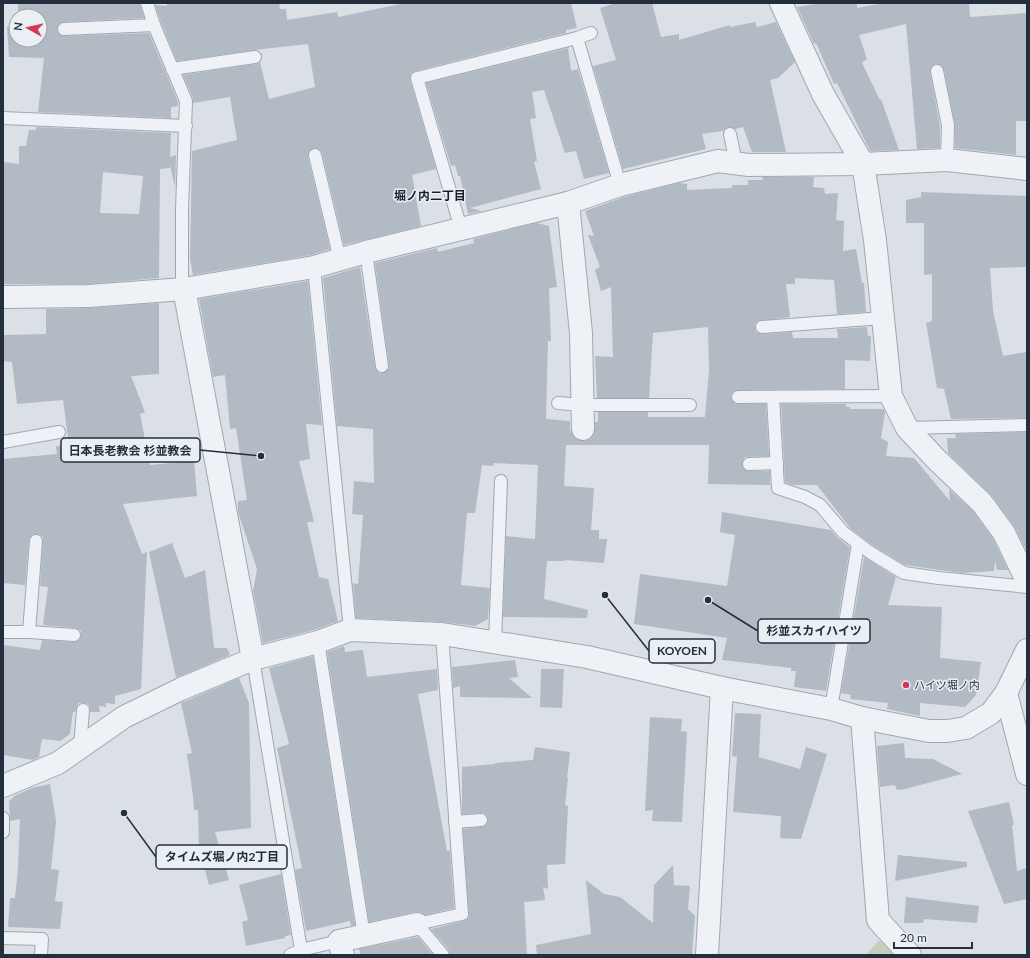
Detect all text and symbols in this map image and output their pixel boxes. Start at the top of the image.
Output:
north arrow [8,8,48,48]
text: N [11,21,25,32]
district label: 堀ノ内二丁目 [394,188,466,203]
callout: 日本長老教会 杉並教会 [61,438,200,462]
text: 日本長老教会 杉並教会 [69,443,191,458]
callout: 杉並スカイハイツ [758,619,870,643]
text: 杉並スカイハイツ [766,623,862,638]
callout: KOYOEN [649,639,715,663]
text: KOYOEN [657,643,707,658]
place label: ハイツ堀ノ内 [914,678,980,691]
marker: ハイツ堀ノ内 [901,680,911,690]
callout: タイムズ堀ノ内2丁目 [156,845,287,869]
text: タイムズ堀ノ内2丁目 [165,849,279,864]
scale bar [894,924,972,950]
text: 20 m [900,930,927,945]

